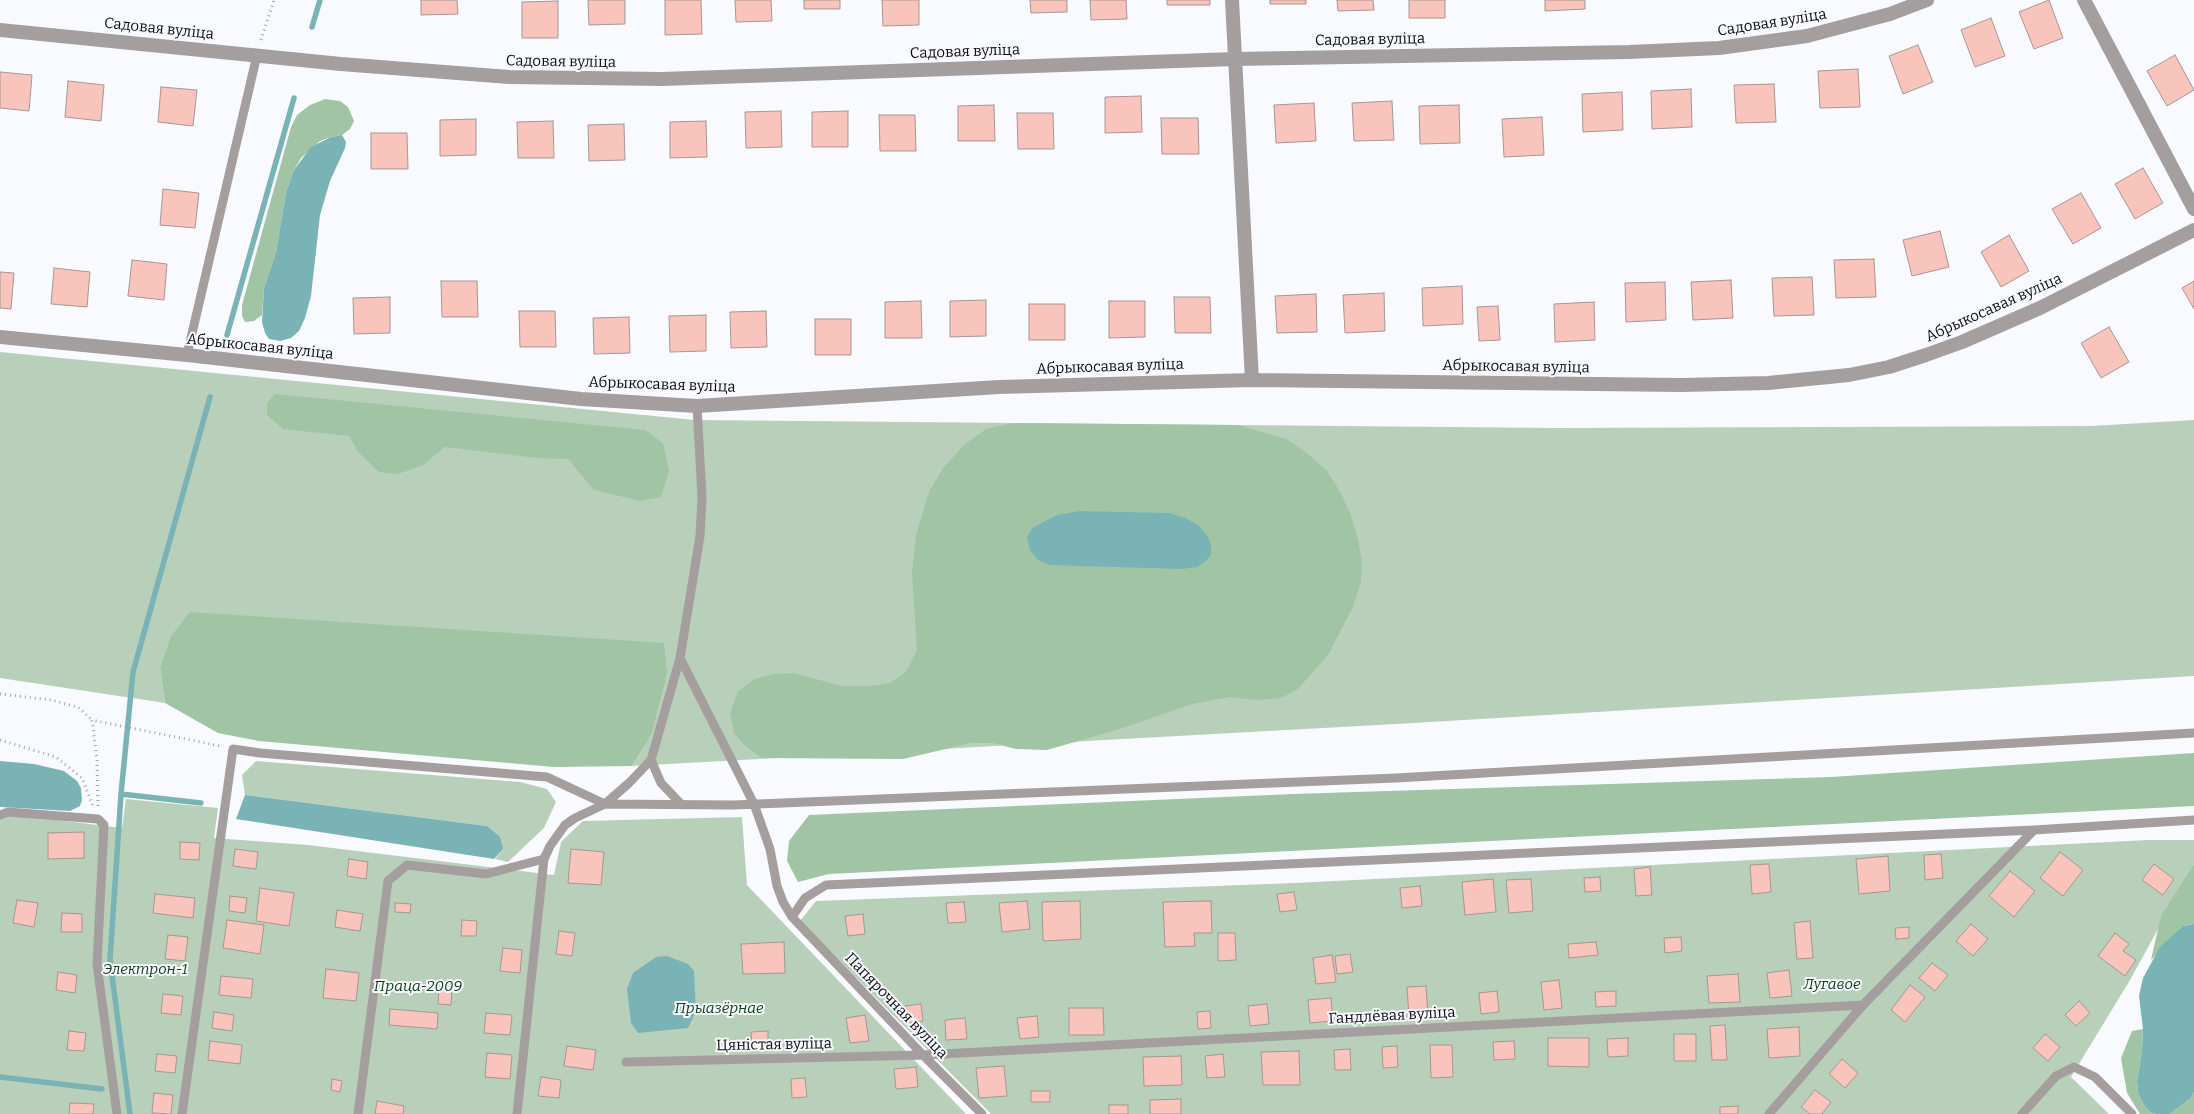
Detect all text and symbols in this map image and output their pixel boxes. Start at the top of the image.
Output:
street label: Садовая вуліца [1716,5,1828,41]
street label: Садовая вуліца [103,14,215,44]
street label: Садовая вуліца [1315,30,1425,50]
street label: Садовая вуліца [910,41,1020,63]
street label: Садовая вуліца [506,52,616,72]
street label: Абрыкосавая вуліца [1923,270,2065,346]
street label: Абрыкосавая вуліца [186,330,334,364]
street label: Абрыкосавая вуліца [1036,355,1184,379]
street label: Абрыкосавая вуліца [1442,357,1590,377]
street label: Абрыкосавая вуліца [588,373,736,397]
street label: Папярочная вуліца [841,949,951,1063]
park label: Электрон-1 [103,961,187,979]
park label: Лугавое [1803,976,1861,994]
park label: Праца-2009 [374,978,462,996]
park label: Прыазёрнае [674,1000,764,1018]
street label: Гандлёвая вуліца [1328,1004,1456,1028]
street label: Цяністая вуліца [716,1035,832,1055]

